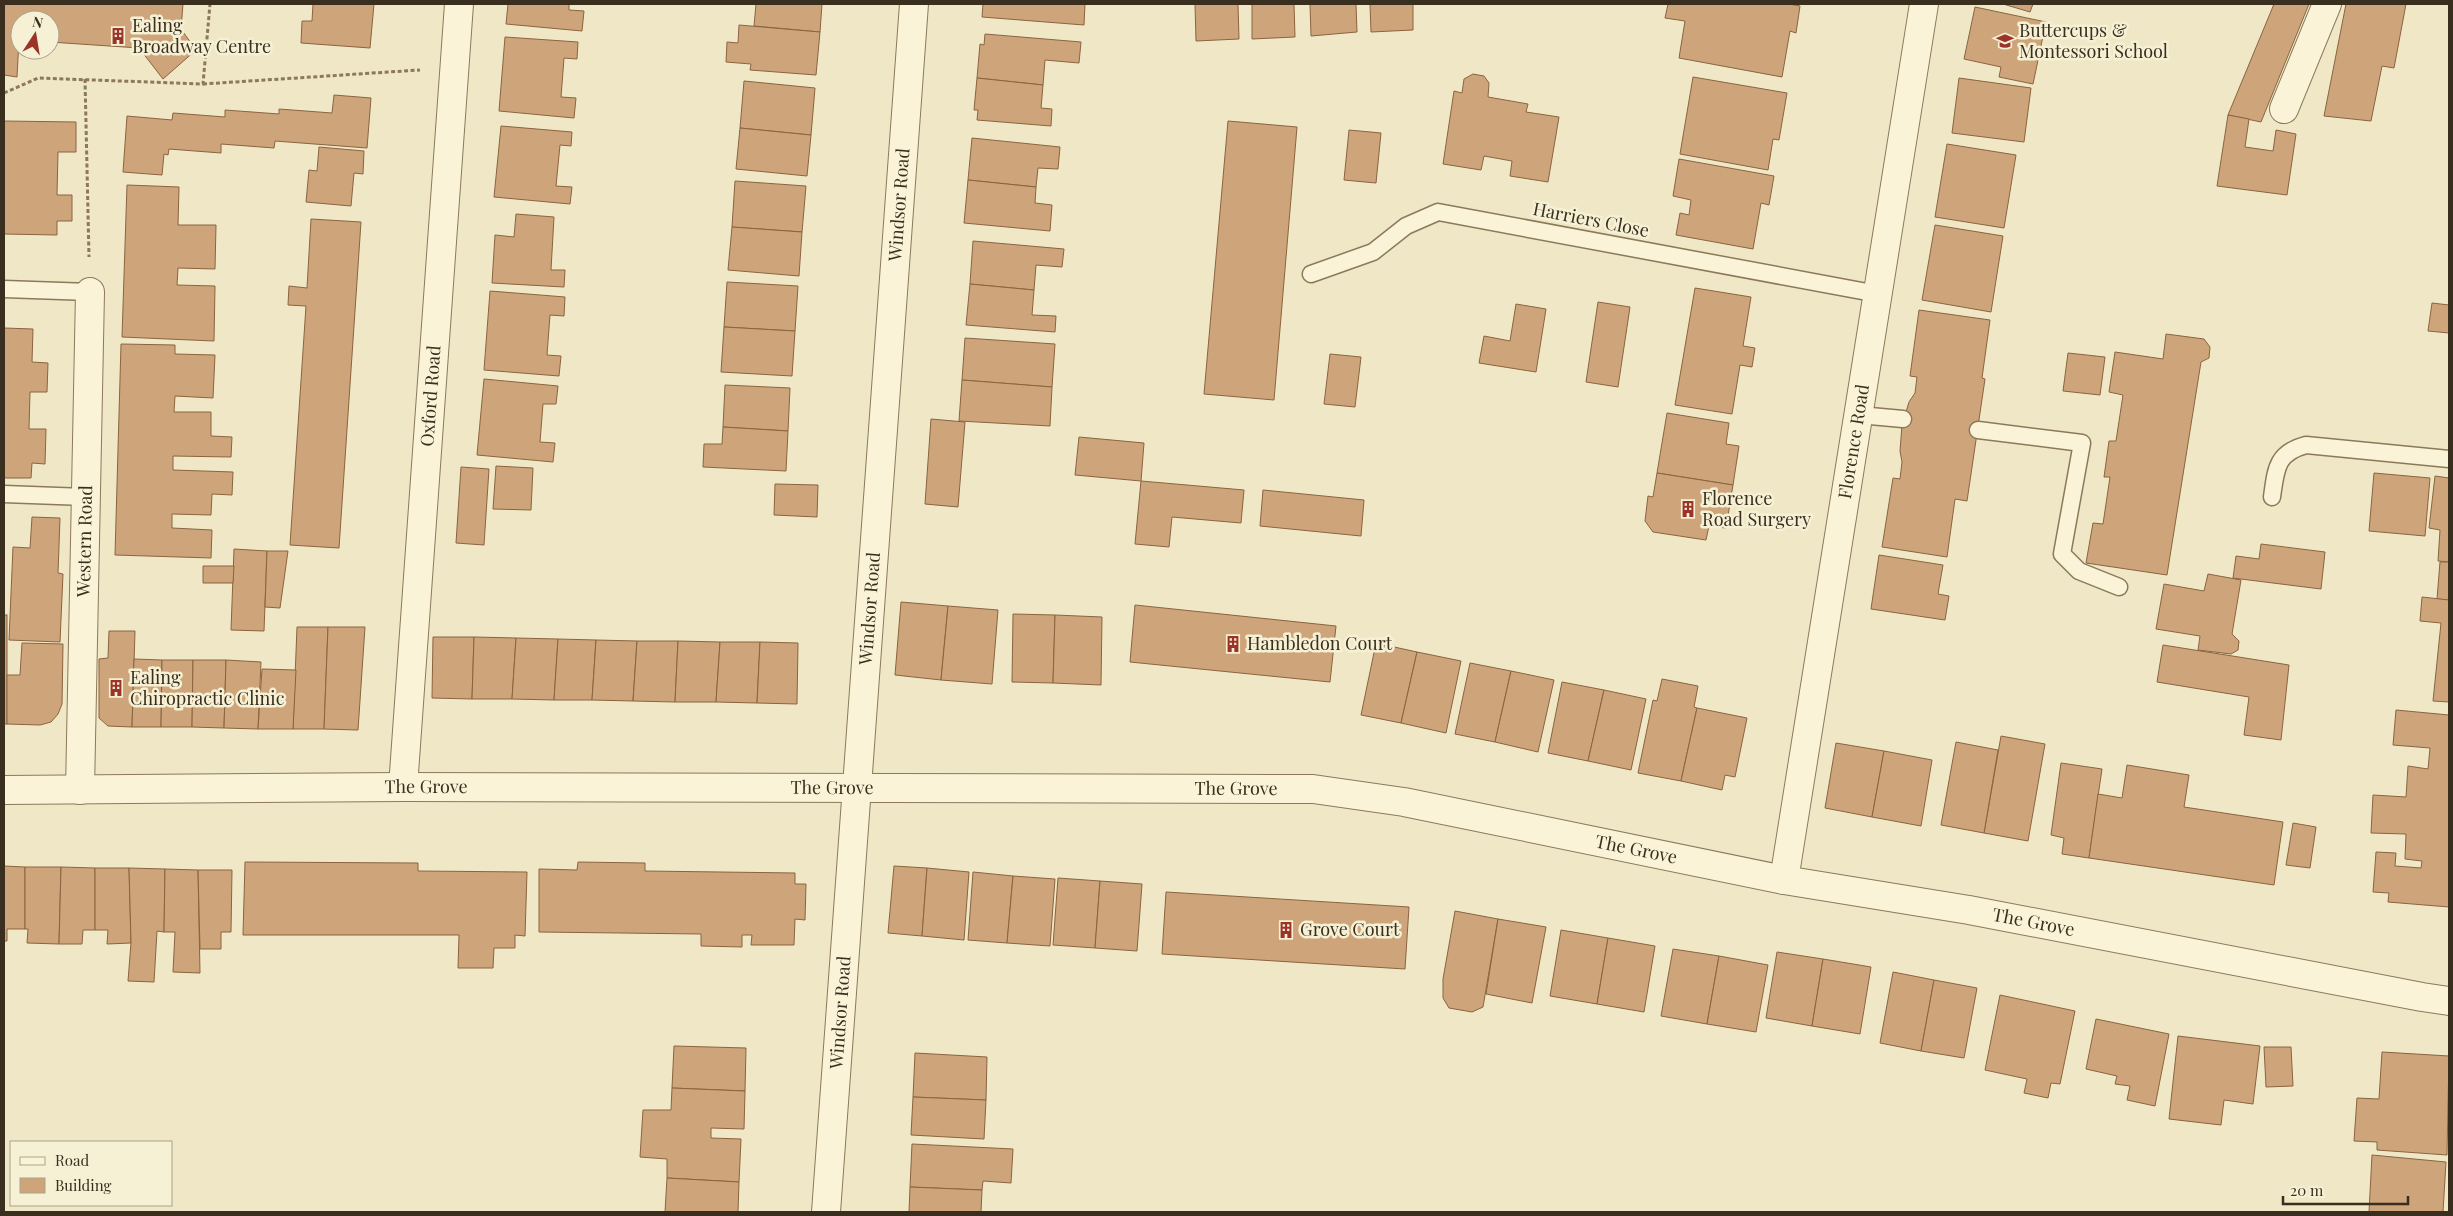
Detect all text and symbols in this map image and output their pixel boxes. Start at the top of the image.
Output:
north arrow [10,10,60,60]
text: N [31,11,45,32]
place label: Ealing Broadway Centre [132,13,271,58]
place label: Buttercups & Montessori School [2019,18,2168,63]
building icon: Ealing Broadway Centre [108,26,128,46]
school or university icon: Buttercups & Montessori School [1995,31,2015,51]
street label: Windsor Road [882,147,915,263]
street label: Harriers Close [1531,196,1651,242]
street label: Oxford Road [414,344,446,447]
street label: Florence Road [1832,382,1874,500]
street label: Western Road [71,484,97,598]
place label: Florence Road Surgery [1702,486,1811,531]
building icon: Florence Road Surgery [1678,499,1698,519]
street label: Windsor Road [853,551,885,667]
place label: Hambledon Court [1247,631,1393,655]
building icon: Hambledon Court [1223,634,1243,654]
place label: Ealing Chiropractic Clinic [130,665,285,710]
building icon: Ealing Chiropractic Clinic [106,678,126,698]
street label: The Grove [384,774,468,798]
street label: The Grove [790,775,874,799]
street label: The Grove [1194,776,1278,800]
street label: The Grove [1593,829,1680,869]
street label: The Grove [1991,902,2077,941]
place label: Grove Court [1300,917,1400,941]
building icon: Grove Court [1276,920,1296,940]
street label: Windsor Road [823,955,856,1071]
legend [10,1141,172,1206]
text: Road [55,1150,89,1170]
scale bar [2283,1174,2408,1206]
text: Building [55,1175,112,1195]
text: 20 m [2290,1180,2324,1200]

